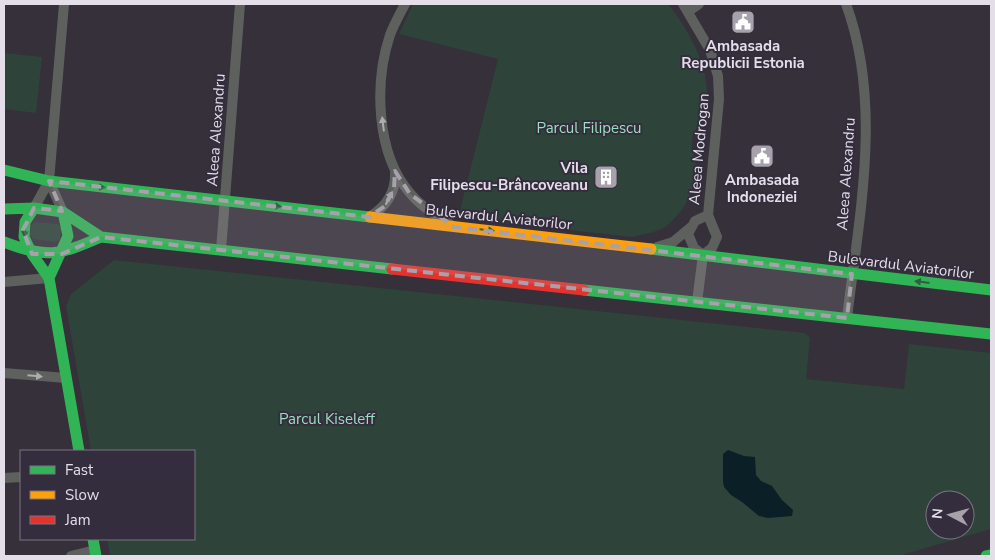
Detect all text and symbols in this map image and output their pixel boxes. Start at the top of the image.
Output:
public building icon: Ambasada Republicii Estonia [730,9,756,35]
place label: Ambasada Republicii Estonia [681,36,805,73]
street label: Aleea Alexandru [202,73,230,187]
street label: Aleea Modrogan [684,92,714,206]
one-way arrow [379,115,387,131]
street label: Aleea Alexandru [832,117,860,231]
park label: Parcul Filipescu [537,118,641,138]
public building icon: Ambasada Indoneziei [749,143,775,169]
place label: Vila Filipescu-Brâncoveanu [430,158,588,195]
building icon: Vila Filipescu-Brâncoveanu [593,164,619,190]
place label: Ambasada Indoneziei [725,170,799,207]
one-way arrow [90,183,106,191]
one-way arrow [385,191,393,205]
street label: Bulevardul Aviatorilor [425,199,574,235]
one-way arrow [266,202,282,210]
one-way arrow [20,223,28,239]
one-way arrow [479,226,495,234]
street label: Bulevardul Aviatorilor [827,246,976,284]
one-way arrow [914,278,930,286]
one-way arrow [27,372,43,380]
park label: Parcul Kiseleff [279,409,376,429]
legend [20,450,195,540]
text: Fast [65,460,94,480]
text: Slow [65,485,100,505]
north arrow [925,490,975,540]
text: N [928,507,948,520]
text: Jam [64,510,91,530]

